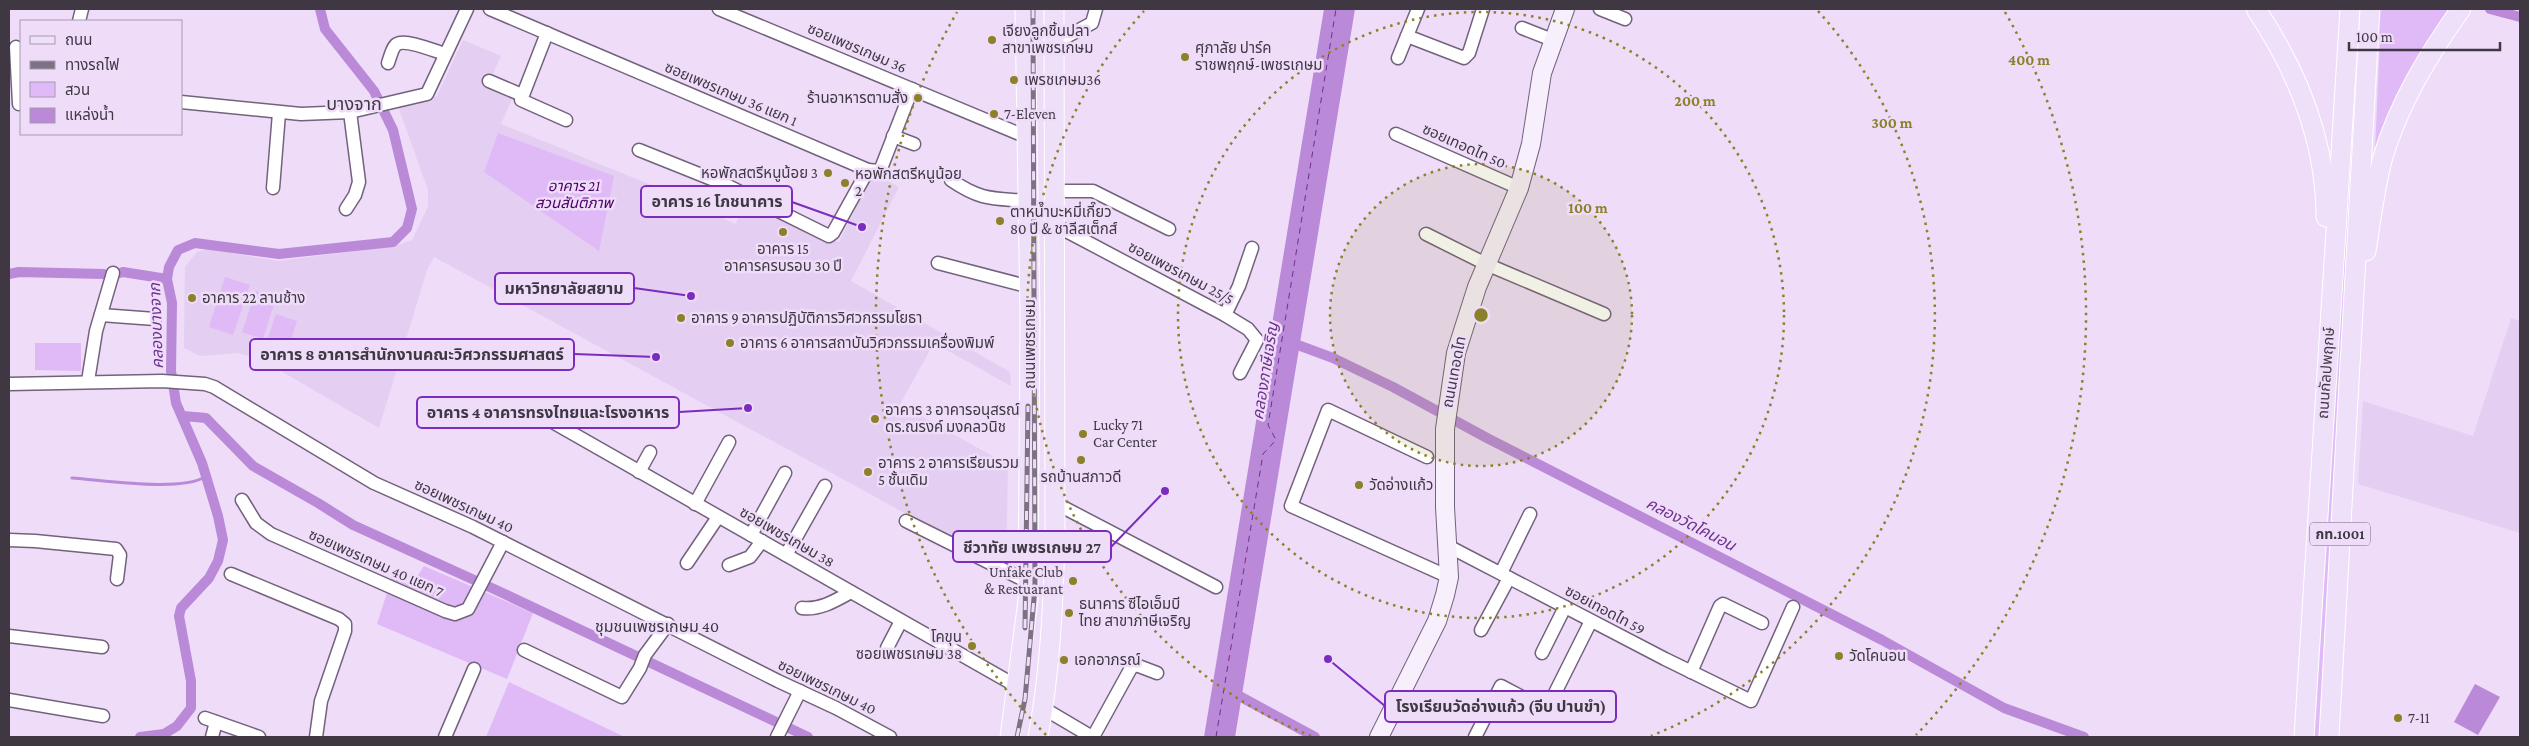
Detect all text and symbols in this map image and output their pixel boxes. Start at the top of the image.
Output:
legend [20,20,182,135]
street label: ซอยเพชรเกษม 36 [805,20,909,76]
scale bar [2349,20,2500,52]
place label: เจียงลูกชิ้นปลา สาขาเพชรเกษม [1002,21,1093,56]
text: 100 m [2356,29,2393,45]
text: ถนน [65,32,92,48]
marker: เจียงลูกชิ้นปลา สาขาเพชรเกษม [986,34,998,46]
place label: ศุภาลัย ปาร์ค ราชพฤกษ์-เพชรเกษม [1195,40,1323,73]
marker: ศุภาลัย ปาร์ค ราชพฤกษ์-เพชรเกษม [1179,51,1191,63]
text: 400 m [2008,52,2050,68]
text: ทางรถไฟ [65,57,119,73]
street label: ซอยเพชรเกษม 36 แยก 1 [662,59,800,129]
place label: เพรชเกษม36 [1024,72,1101,88]
marker: เพรชเกษม36 [1008,74,1020,86]
text: สวน [65,82,90,98]
place label: ร้านอาหารตามสั่ง [807,88,908,106]
marker: ร้านอาหารตามสั่ง [912,92,924,104]
text: 200 m [1674,93,1716,109]
district label: บางจาก [326,94,382,114]
text: แหล่งน้ำ [65,104,114,123]
place label: 7-Eleven [1004,106,1056,122]
marker: 7-Eleven [988,108,1000,120]
text: 300 m [1871,115,1913,131]
street label: ซอยเทอดไท 50 [1420,121,1508,171]
place label: หอพักสตรีหนูน้อย 3 [701,165,818,182]
place label: หอพักสตรีหนูน้อย 2 [855,166,962,199]
marker: หอพักสตรีหนูน้อย 3 [822,167,834,179]
marker: หอพักสตรีหนูน้อย 2 [839,177,851,189]
park label: อาคาร 21 สวนสันติภาพ [535,178,615,211]
callout: อาคาร 16 โภชนาคาร [641,186,792,217]
text: อาคาร 16 โภชนาคาร [651,193,783,210]
text: 100 m [1568,200,1608,216]
place label: ตาหน๊ำบะหมี่เกี๊ยว 80 ปี & ชาลีสเต็กส์ [1010,201,1118,237]
marker: ตาหน๊ำบะหมี่เกี๊ยว 80 ปี & ชาลีสเต็กส์ [994,215,1006,227]
marker: อาคาร 15 อาคารครบรอบ 30 ปี [777,226,789,238]
street label: ซอยเพชรเกษม 25/5 [1126,238,1236,308]
place label: อาคาร 15 อาคารครบรอบ 30 ปี [724,241,842,274]
callout: มหาวิทยาลัยสยาม [495,273,634,304]
text: มหาวิทยาลัยสยาม [504,280,624,297]
water label: คลองบางจาก [146,281,166,369]
place label: อาคาร 22 ลานช้าง [202,290,305,306]
marker: อาคาร 22 ลานช้าง [186,292,198,304]
street label: ถนนเพชรเกษม [1022,299,1038,389]
centre of rings [1472,306,1490,324]
place label: อาคาร 9 อาคารปฏิบัติการวิศวกรรมโยธา [691,310,922,326]
marker: อาคาร 9 อาคารปฏิบัติการวิศวกรรมโยธา [675,312,687,324]
water label: คลองภาษีเจริญ [1249,320,1281,421]
street label: ถนนกัลปพฤกษ์ [2315,326,2337,420]
place label: อาคาร 6 อาคารสถาบันวิศวกรรมเครื่องพิมพ์ [740,332,994,351]
street label: ถนนเทอดไท [1439,335,1469,409]
marker: อาคาร 6 อาคารสถาบันวิศวกรรมเครื่องพิมพ์ [724,337,736,349]
callout: อาคาร 8 อาคารสำนักงานคณะวิศวกรรมศาสตร์ [250,339,574,370]
text: อาคาร 8 อาคารสำนักงานคณะวิศวกรรมศาสตร์ [260,346,564,363]
callout: อาคาร 4 อาคารทรงไทยและโรงอาหาร [417,397,679,428]
place label: อาคาร 3 อาคารอนุสรณ์ ดร.ณรงค์ มงคลวนิช [885,402,1020,435]
text: อาคาร 4 อาคารทรงไทยและโรงอาหาร [427,404,669,421]
marker: อาคาร 3 อาคารอนุสรณ์ ดร.ณรงค์ มงคลวนิช [869,413,881,425]
place label: Lucky 71 Car Center [1093,417,1158,450]
marker: Lucky 71 Car Center [1077,428,1089,440]
marker: รถบ้านสภาวดี [1075,454,1087,466]
place label: อาคาร 2 อาคารเรียนรวม 5 ชั้นเดิม [878,455,1019,488]
marker: อาคาร 2 อาคารเรียนรวม 5 ชั้นเดิม [862,466,874,478]
place label: รถบ้านสภาวดี [1040,469,1122,485]
street label: ซอยเพชรเกษม 40 [412,476,516,536]
place label: วัดอ่างแก้ว [1369,476,1433,493]
marker: วัดอ่างแก้ว [1353,479,1365,491]
water label: คลองวัดโคนอน [1644,494,1740,554]
street label: ซอยเพชรเกษม 38 [737,504,837,570]
road number: กท.1001 [2310,522,2370,546]
street label: ซอยเพชรเกษม 40 แยก 7 [306,526,446,600]
callout: ชีวาทัย เพชรเกษม 27 [953,531,1111,562]
text: ชีวาทัย เพชรเกษม 27 [963,539,1101,556]
place label: Unfake Club & Restuarant [984,564,1064,597]
marker: Unfake Club & Restuarant [1067,575,1079,587]
street label: ซอยเทอดไท 59 [1562,582,1648,638]
place label: ธนาคาร ซีไอเอ็มบี ไทย สาขาภาษีเจริญ [1078,595,1191,629]
marker: ธนาคาร ซีไอเอ็มบี ไทย สาขาภาษีเจริญ [1063,607,1075,619]
district label: ชุมชนเพชรเกษม 40 [595,618,719,636]
place label: โคขุน ซอยเพชรเกษม 38 [856,629,962,662]
marker: โคขุน ซอยเพชรเกษม 38 [966,640,978,652]
place label: วัดโคนอน [1849,648,1906,664]
marker: วัดโคนอน [1833,650,1845,662]
place label: เอกอาภรณ์ [1074,652,1141,668]
marker: เอกอาภรณ์ [1058,654,1070,666]
street label: ซอยเพชรเกษม 40 [775,656,879,718]
callout: โรงเรียนวัดอ่างแก้ว (จีบ ปานขำ) [1385,691,1616,722]
text: โรงเรียนวัดอ่างแก้ว (จีบ ปานขำ) [1396,698,1606,716]
place label: 7-11 [2408,710,2430,726]
marker: 7-11 [2392,712,2404,724]

